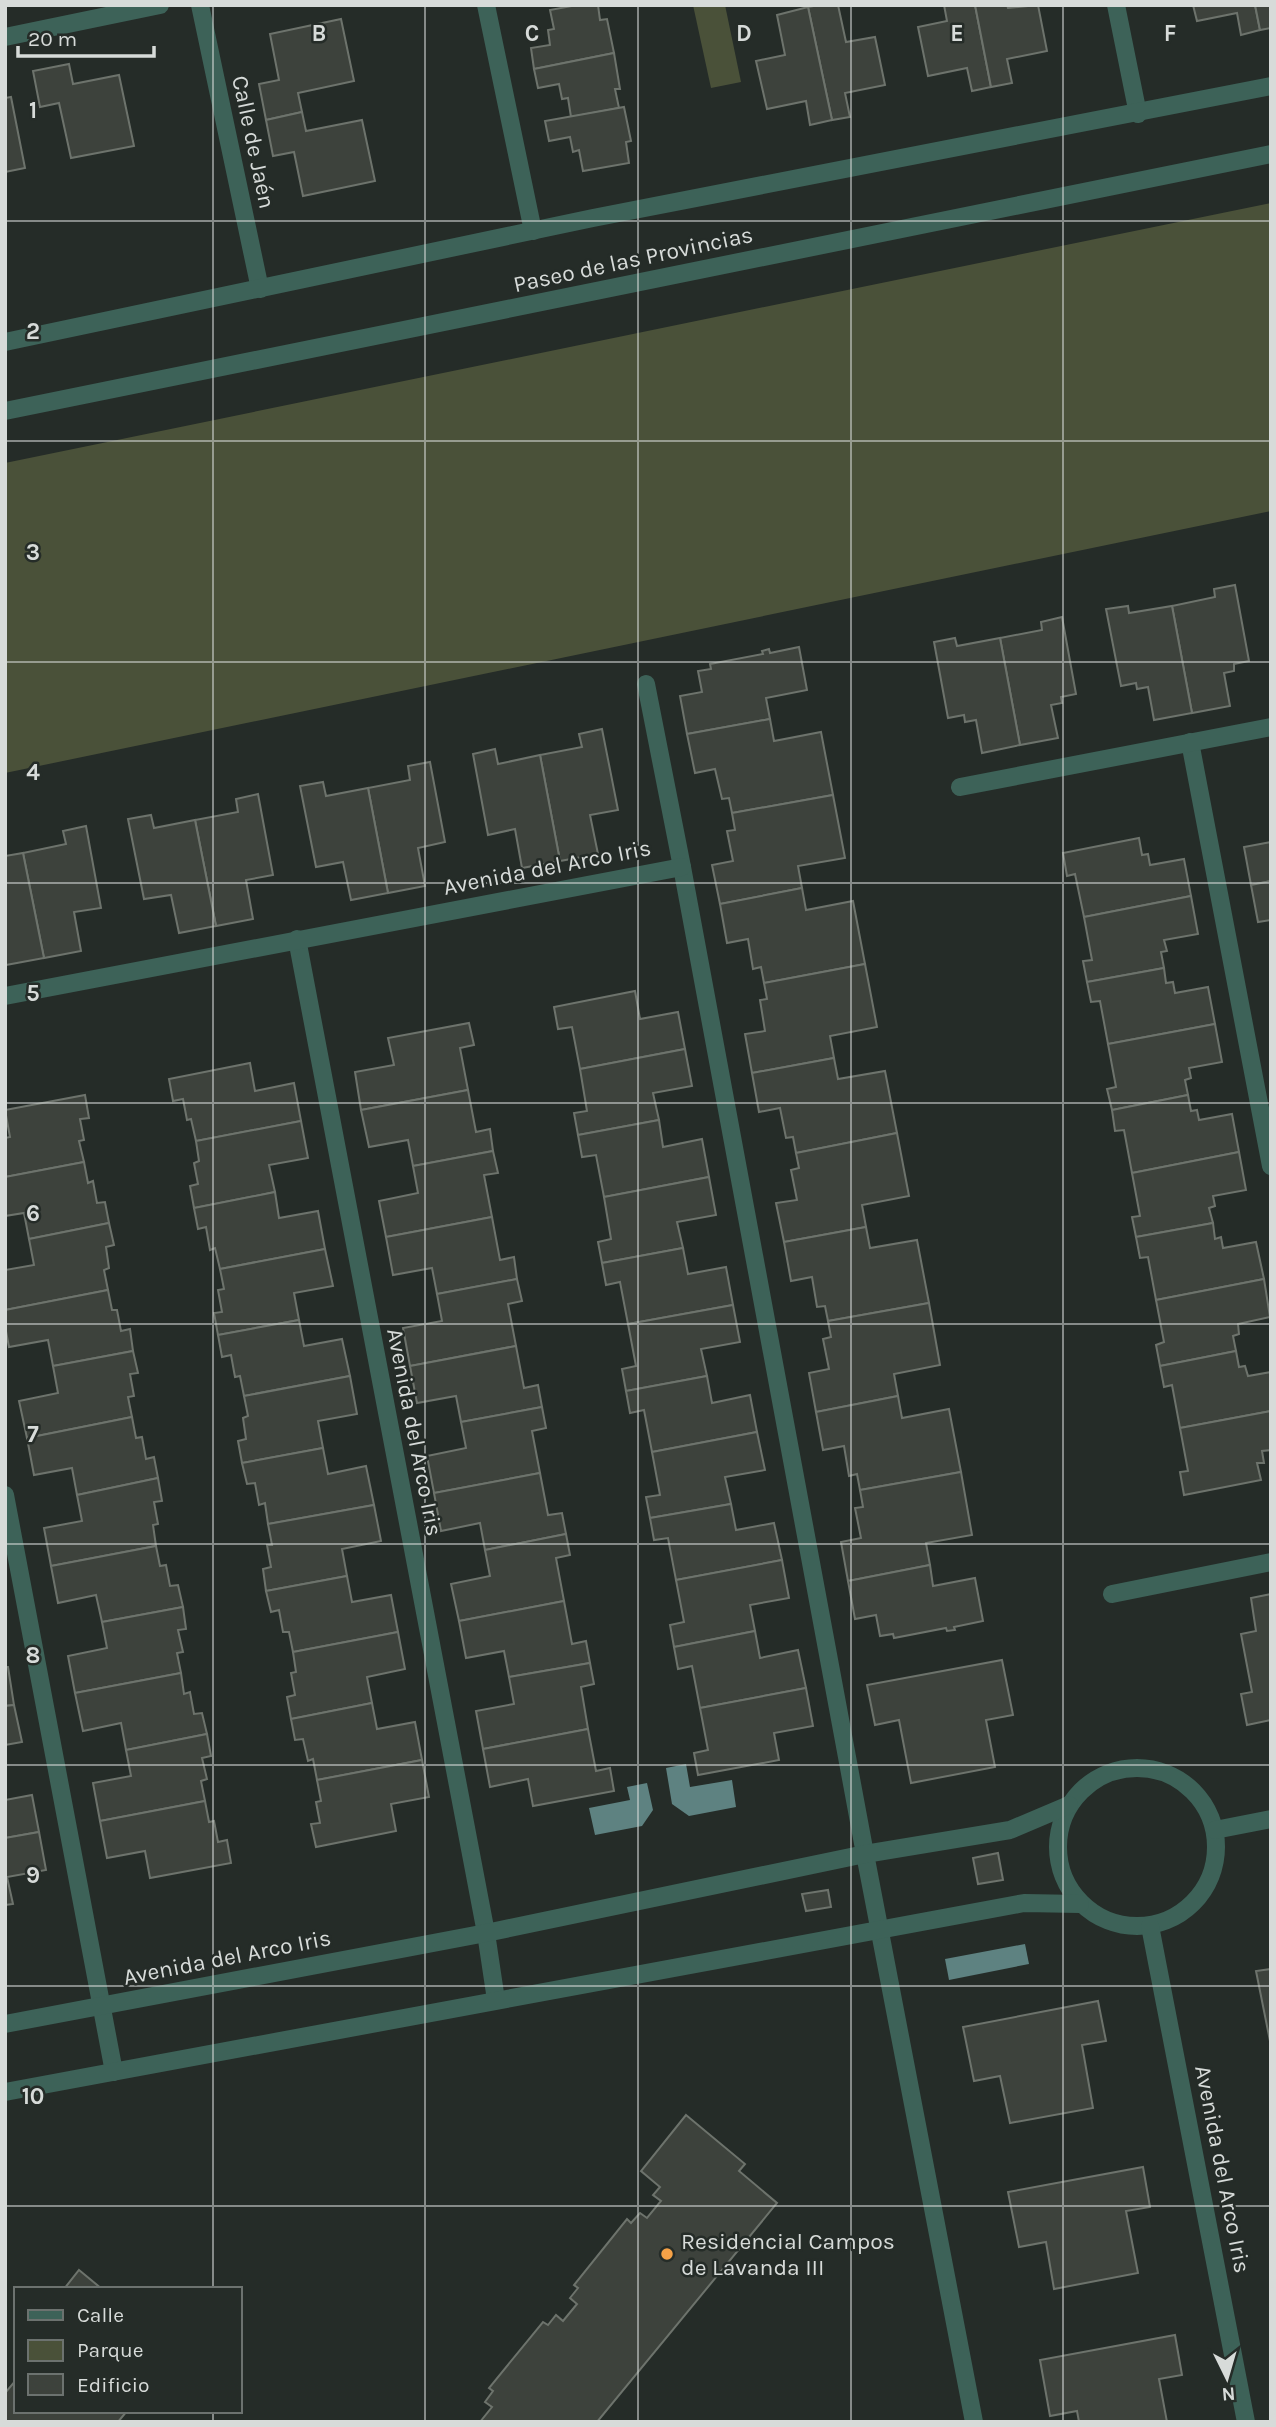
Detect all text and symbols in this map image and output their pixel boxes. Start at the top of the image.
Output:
scale bar [18,14,154,58]
text: B [312,20,326,47]
text: C [525,20,539,47]
text: D [736,20,752,47]
text: E [950,20,964,47]
text: F [1164,20,1176,47]
text: 20 m [28,27,77,51]
street label: Calle de Jaén [226,73,281,211]
text: 1 [29,97,37,124]
street label: Paseo de las Provincias [511,221,755,298]
text: 2 [26,318,40,345]
text: 3 [26,539,40,566]
text: 4 [26,759,40,786]
street label: Avenida del Arco Iris [441,834,653,901]
text: 5 [26,980,40,1007]
text: 6 [26,1200,40,1227]
street label: Avenida del Arco Iris [381,1326,448,1538]
text: 7 [27,1421,39,1448]
text: 8 [26,1642,40,1669]
text: 9 [26,1862,40,1889]
street label: Avenida del Arco Iris [121,1924,333,1991]
street label: Avenida del Arco Iris [1189,2063,1256,2275]
text: 10 [22,2083,44,2110]
place label: Residencial Campos de Lavanda III [681,2228,895,2281]
marker: Residencial Campos de Lavanda III [659,2246,675,2262]
legend [14,2287,242,2413]
text: Calle [77,2303,124,2327]
text: Parque [77,2338,144,2362]
north arrow [1192,2343,1262,2413]
text: Edificio [77,2373,150,2397]
text: N [1221,2382,1236,2405]

